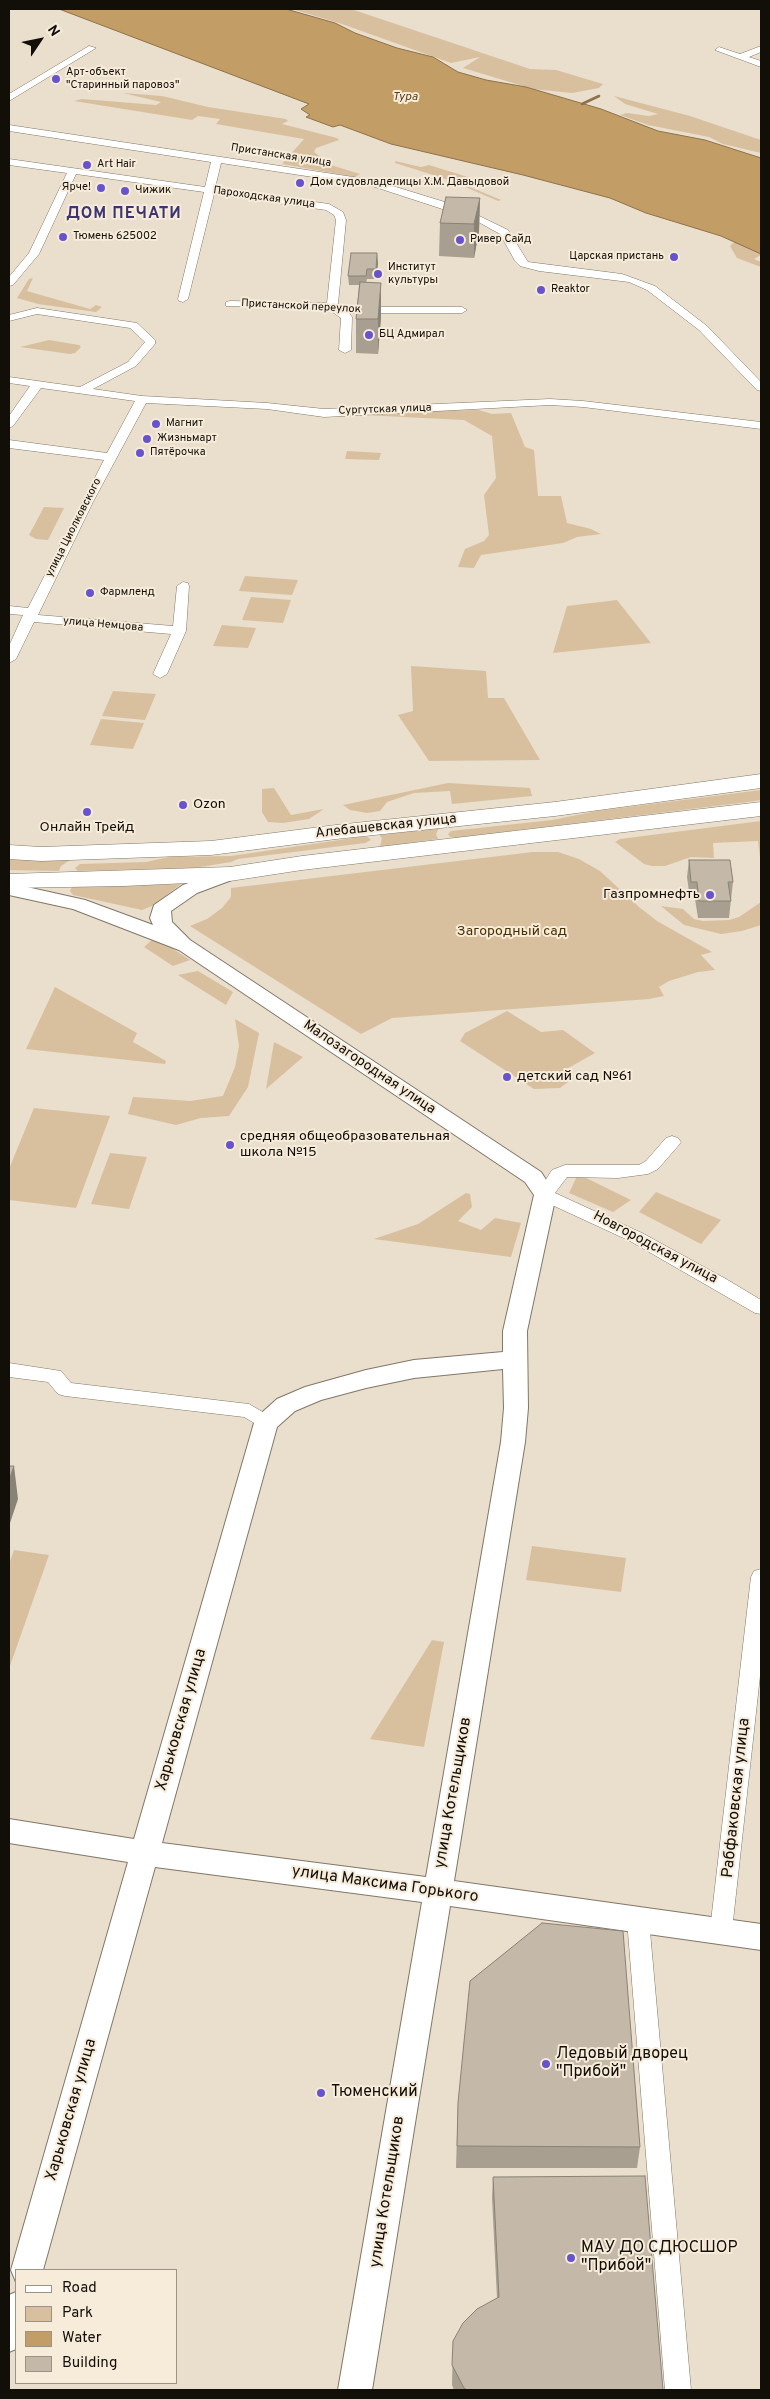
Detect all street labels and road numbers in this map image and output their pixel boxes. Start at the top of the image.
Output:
street label: Пристанская улица [230,142,332,170]
street label: Пароходская улица [212,184,316,212]
street label: Пристанской переулок [241,297,361,317]
street label: Сургутская улица [338,402,432,418]
street label: улица Циолковского [43,476,105,580]
street label: улица Немцова [62,615,144,635]
street label: Алебашевская улица [315,811,457,843]
street label: Малозагородная улица [300,1017,438,1119]
street label: Новгородская улица [590,1208,720,1288]
street label: Харьковская улица [153,1647,211,1793]
street label: улица Котельщиков [431,1716,477,1870]
street label: Рабфаковская улица [719,1717,755,1879]
street label: улица Максима Горького [290,1862,480,1908]
street label: Харьковская улица [43,2037,101,2183]
street label: улица Котельщиков [367,2115,409,2269]

